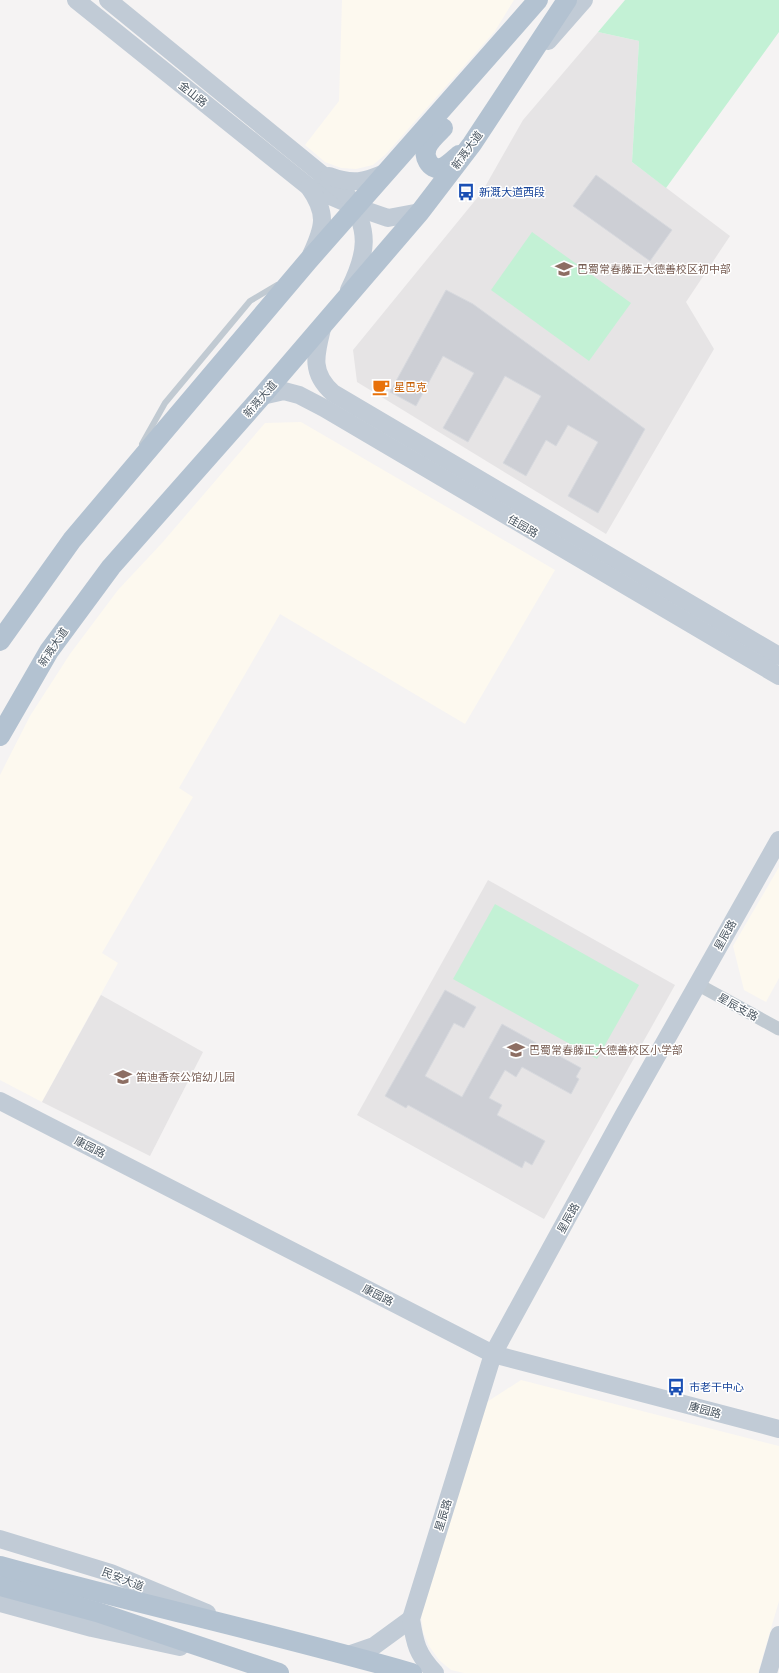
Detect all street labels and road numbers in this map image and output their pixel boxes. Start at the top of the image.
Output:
street label: 金山路 [176,79,210,110]
street label: 新溉大道 [449,129,486,172]
street label: 新溉大道 [241,378,280,420]
street label: 佳园路 [505,513,540,540]
street label: 新溉大道 [36,625,71,669]
street label: 星辰路 [712,918,739,953]
street label: 星辰支路 [715,991,760,1024]
street label: 康园路 [72,1134,107,1161]
street label: 星辰路 [555,1201,582,1236]
street label: 康园路 [360,1282,395,1309]
street label: 康园路 [687,1400,722,1421]
street label: 星辰路 [432,1497,455,1533]
street label: 民安大道 [100,1566,146,1593]

